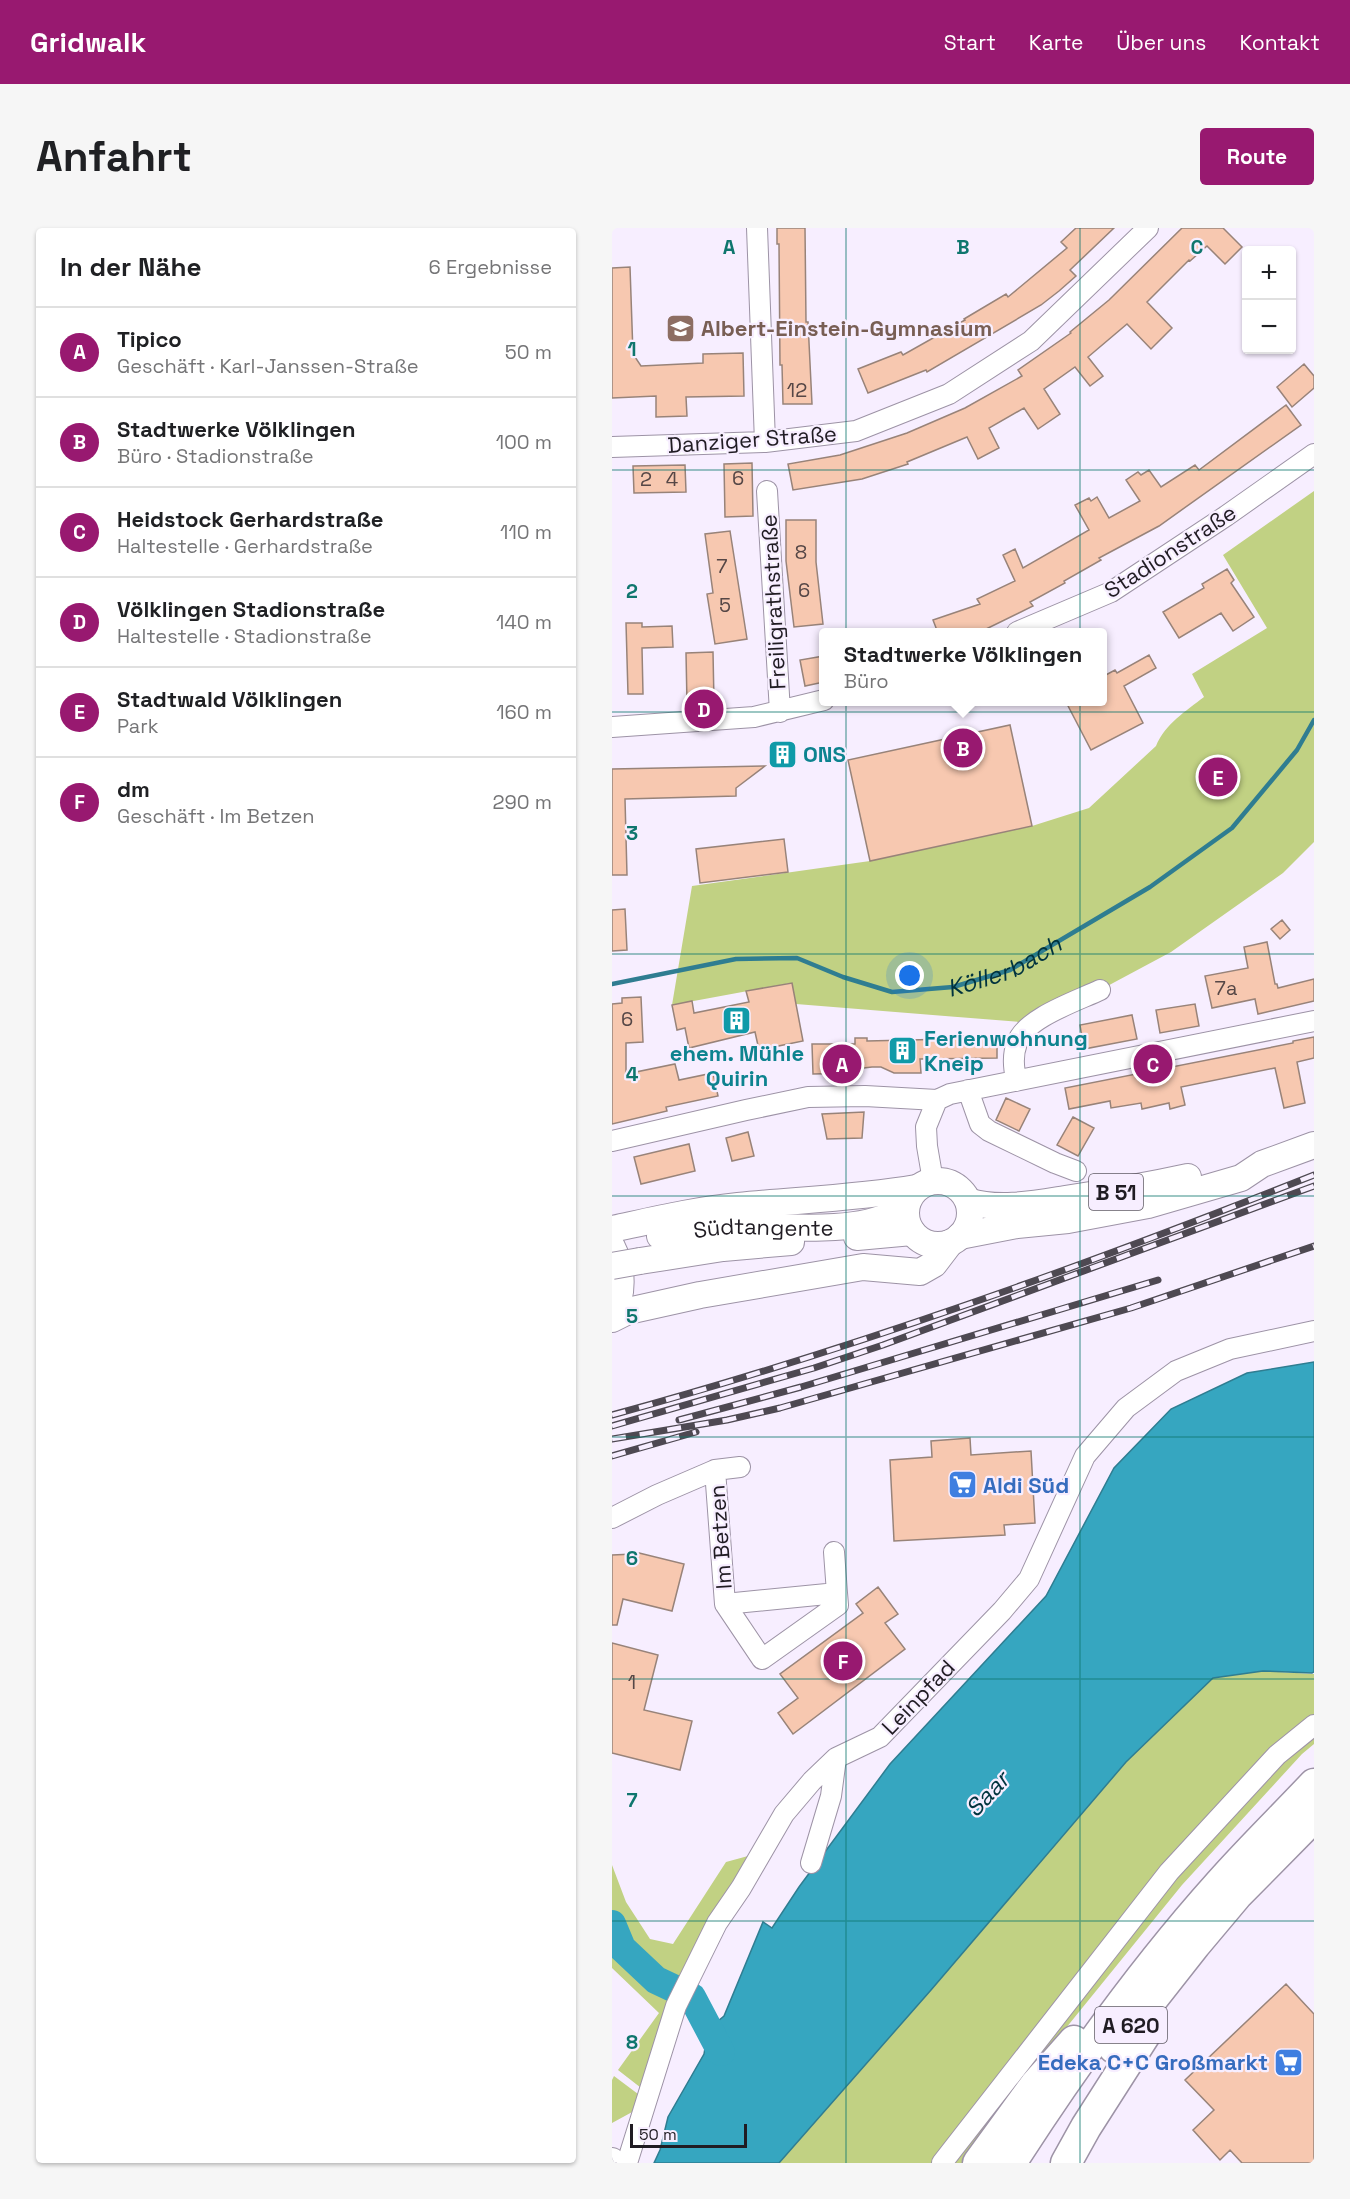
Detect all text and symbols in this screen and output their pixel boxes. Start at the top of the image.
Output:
text: Gridwalk [30,24,146,60]
text: Start [944,29,996,56]
text: Karte [1029,29,1083,56]
text: Über uns [1116,29,1206,56]
text: Kontakt [1239,29,1320,56]
button: Route [1200,128,1314,185]
text: Anfahrt [36,130,192,183]
text: A [723,234,736,260]
text: B [956,234,970,260]
text: C [1191,234,1204,260]
map controls [1242,246,1296,354]
button: + [1242,246,1296,300]
text: In der Nähe [60,250,201,284]
text: 6 Ergebnisse [429,254,552,280]
button: − [1242,300,1296,354]
school or university icon: Albert-Einstein-Gymnasium [664,312,696,344]
place label: Albert-Einstein-Gymnasium [701,314,992,342]
text: Tipico [117,325,182,353]
text: 1 [627,336,637,362]
text: A [73,339,86,365]
text: 50 m [505,339,552,365]
text: Geschäft · Karl-Janssen-Straße [117,353,419,379]
house number: 12 [787,377,807,403]
text: Stadtwerke Völklingen [117,415,356,443]
street label: Danziger Straße [666,419,838,459]
text: B [73,429,86,455]
text: 100 m [496,429,552,455]
text: Büro · Stadionstraße [117,443,314,469]
house number: 6 [732,465,744,491]
house number: 2 [640,466,652,492]
house number: 4 [666,466,678,492]
street label: Stadionstraße [1099,498,1241,604]
text: Heidstock Gerhardstraße [117,505,383,533]
street label: Freiligrathstraße [754,514,792,690]
text: C [73,519,86,545]
text: 110 m [500,519,552,545]
text: Haltestelle · Gerhardstraße [117,533,373,559]
house number: 8 [795,539,807,565]
house number: 7 [716,553,728,579]
house number: 6 [798,577,810,603]
text: 2 [626,578,638,604]
house number: 5 [719,592,731,618]
text: Völklingen Stadionstraße [117,595,385,623]
text: D [73,609,86,635]
text: 140 m [496,609,552,635]
text: Haltestelle · Stadionstraße [117,623,371,649]
popup [819,628,1107,706]
text: Stadtwerke Völklingen [844,640,1082,668]
text: Büro [844,668,889,694]
text: Stadtwald Völklingen [117,685,342,713]
pin: D [684,686,724,732]
text: E [74,699,85,725]
text: 160 m [496,699,552,725]
text: Park [117,713,159,739]
pin: B [944,726,982,770]
building icon: ONS [766,738,798,770]
place label: ONS [803,740,846,768]
pin: E [1198,754,1238,800]
text: dm [117,775,150,803]
text: F [74,789,85,815]
text: 290 m [493,789,552,815]
text: Geschäft · Im Betzen [117,803,315,829]
text: 3 [626,820,638,846]
water label: Köllerbach [943,927,1068,1004]
your location [895,961,924,990]
house number: 7a [1215,975,1237,1001]
building icon: ehem. Mühle Quirin [721,1005,753,1037]
house number: 6 [621,1006,633,1032]
place label: Ferienwohnung Kneip [924,1024,1088,1077]
building icon: Ferienwohnung Kneip [887,1035,919,1067]
place label: ehem. Mühle Quirin [670,1039,804,1092]
pin: A [822,1042,862,1086]
pin: C [1134,1042,1172,1086]
text: 4 [626,1061,639,1087]
road number: B 51 [1089,1174,1143,1210]
street label: Südtangente [691,1212,834,1244]
text: 5 [626,1303,638,1329]
supermarket icon: Aldi Süd [946,1469,978,1501]
place label: Aldi Süd [983,1471,1069,1499]
street label: Im Betzen [702,1484,738,1590]
text: 6 [626,1545,638,1571]
pin: F [824,1638,862,1684]
street label: Leinpfad [875,1654,961,1740]
house number: 1 [628,1669,636,1695]
water label: Saar [958,1762,1018,1823]
text: 7 [626,1787,638,1813]
road number: A 620 [1095,2007,1167,2043]
text: 8 [626,2029,638,2055]
supermarket icon: Edeka C+C Großmarkt [1273,2046,1305,2078]
place label: Edeka C+C Großmarkt [1038,2048,1268,2076]
scale bar [630,2121,747,2148]
text: 50 m [639,2124,677,2145]

